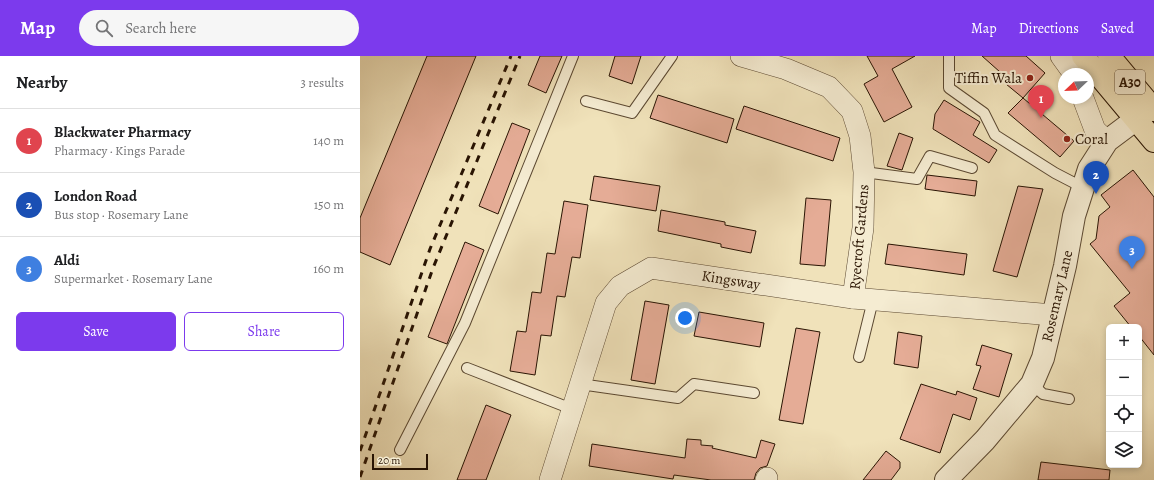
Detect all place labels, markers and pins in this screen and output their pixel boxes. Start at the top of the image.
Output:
place label: Tiffin Wala [955,68,1022,88]
marker: Tiffin Wala [1025,73,1035,83]
pin: 1 [1028,85,1054,118]
place label: Coral [1075,129,1108,149]
marker: Coral [1062,134,1072,144]
pin: 2 [1083,161,1109,194]
pin: 3 [1119,236,1145,269]

